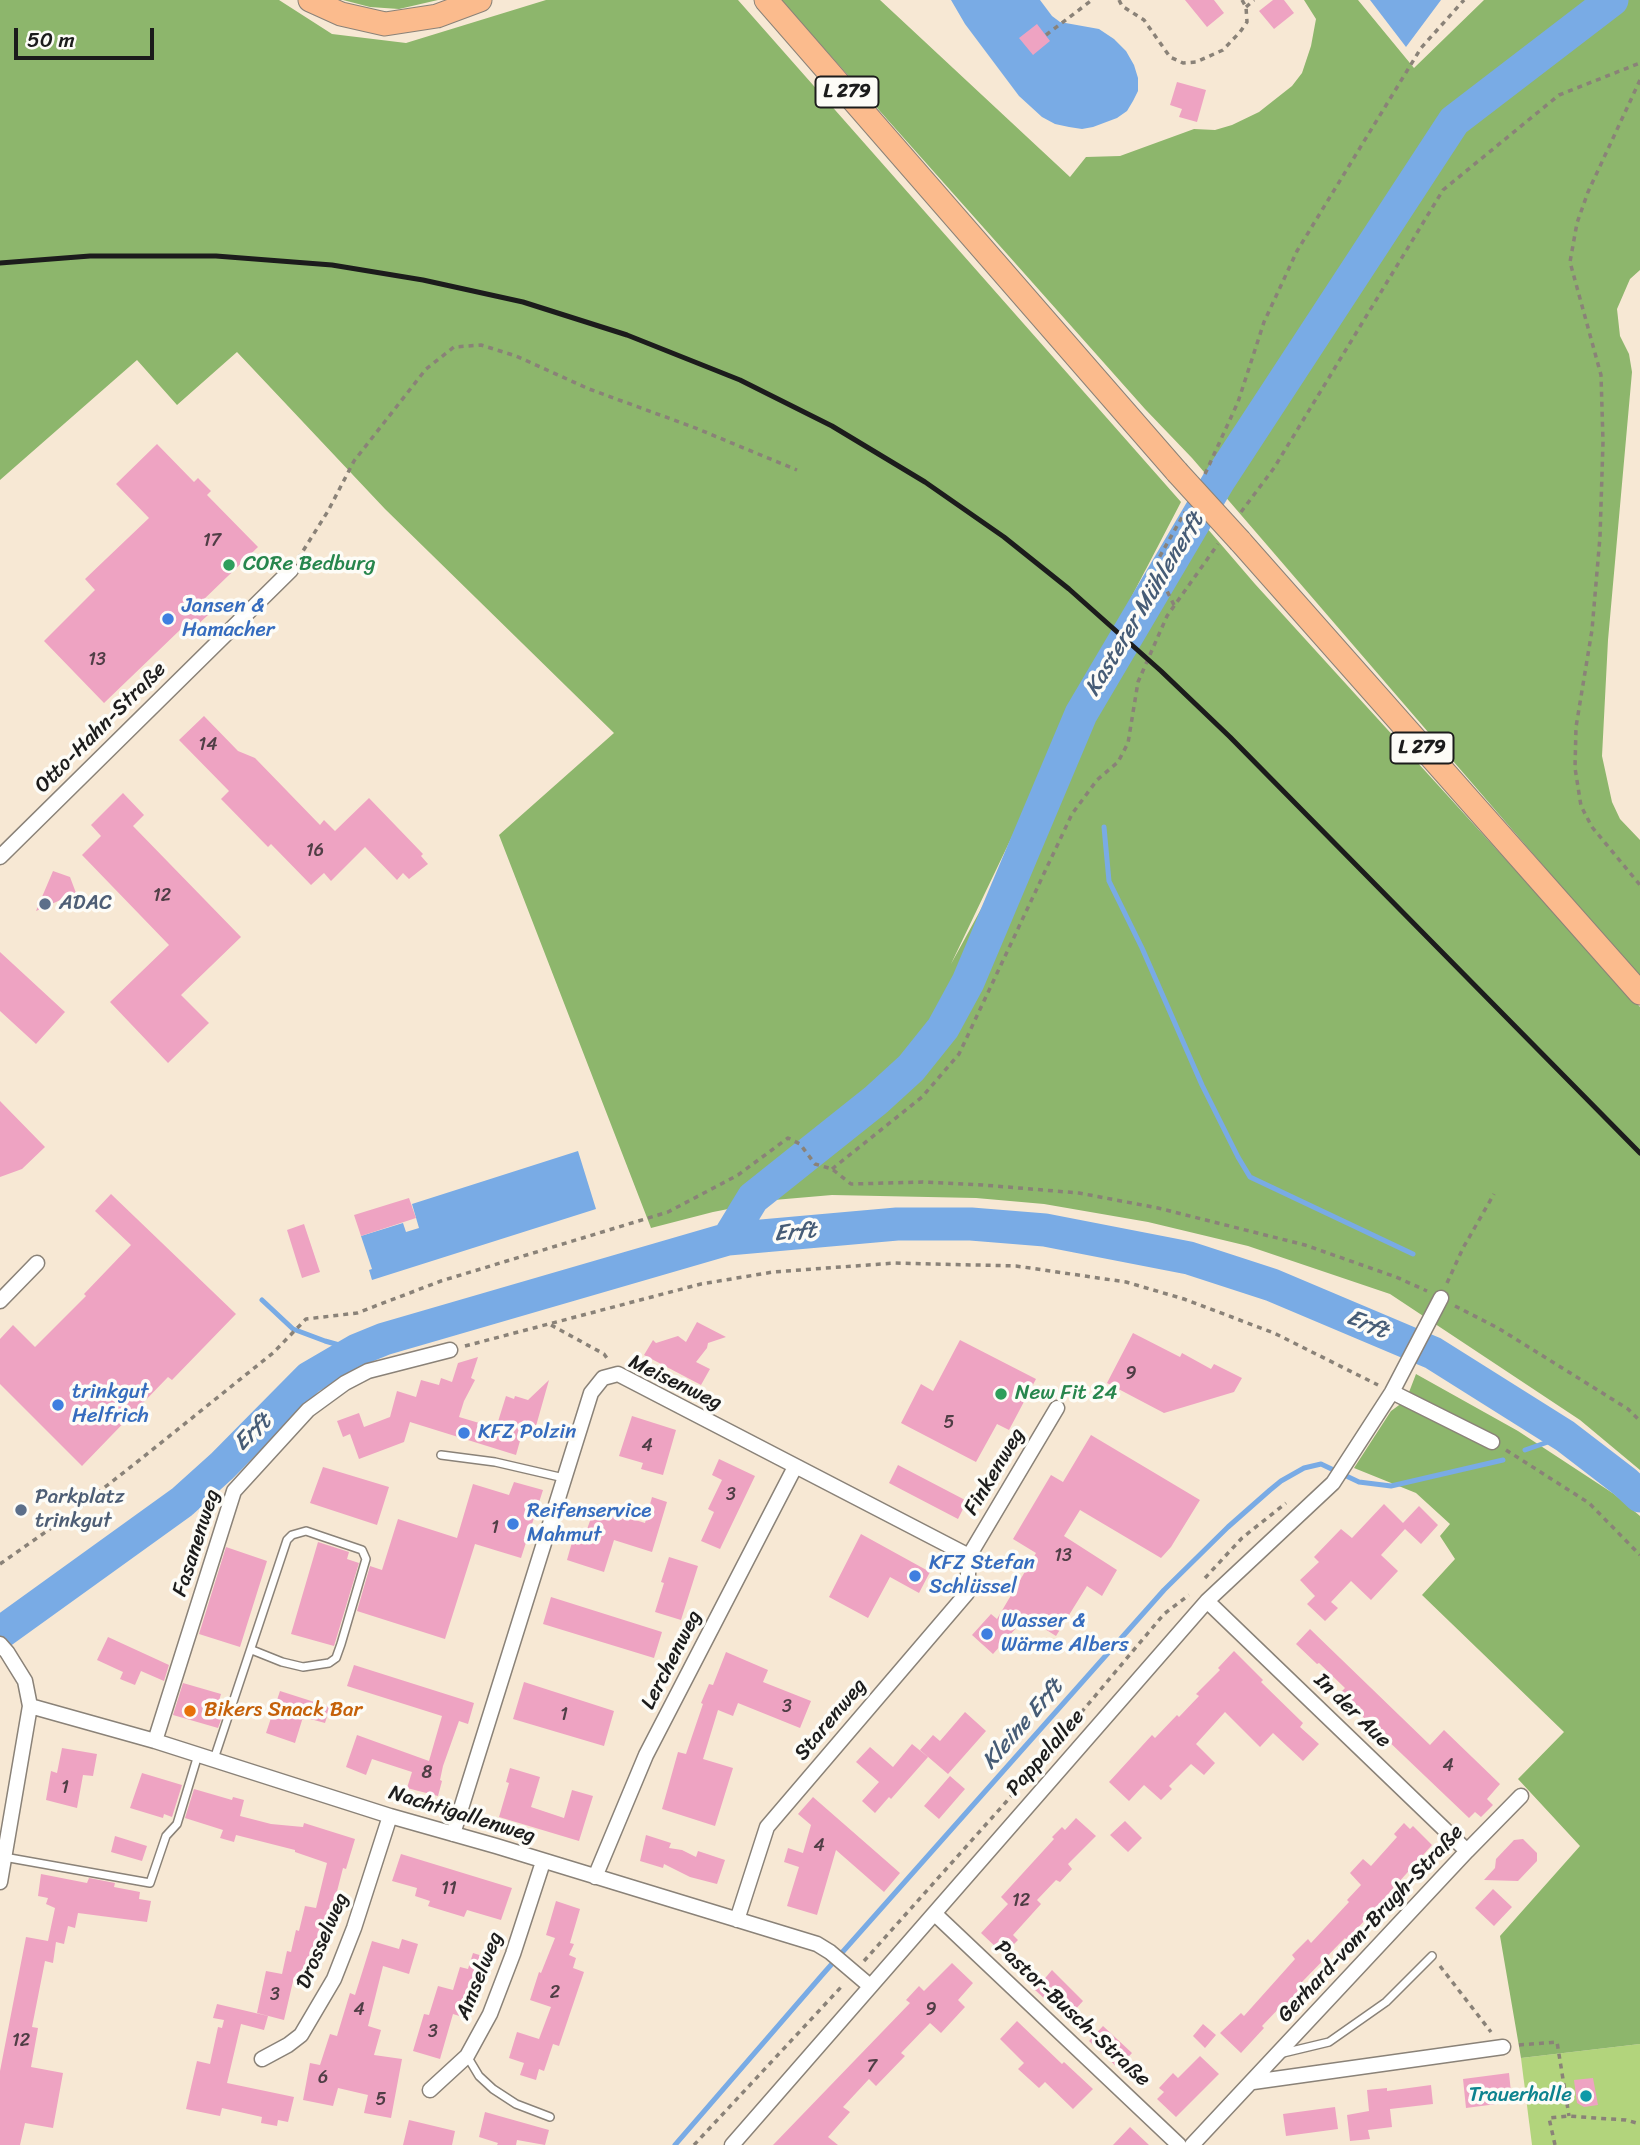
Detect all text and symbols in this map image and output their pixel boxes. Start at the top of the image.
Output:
scale bar [18,14,158,58]
text: 50 m [27,21,75,59]
road number: L 279 [816,76,878,108]
water label: Kasterer Mühlenerft [1079,509,1211,701]
house number: 17 [203,530,221,552]
place label: CORe Bedburg [243,552,376,578]
marker: CORe Bedburg [221,557,237,573]
place label: Jansen & Hamacher [182,594,274,644]
marker: Jansen & Hamacher [160,611,176,627]
house number: 13 [88,649,106,671]
street label: Otto-Hahn-Straße [30,657,172,799]
road number: L 279 [1390,733,1454,764]
house number: 14 [199,734,217,756]
house number: 16 [306,840,324,862]
house number: 12 [153,885,171,907]
place label: ADAC [59,891,112,917]
marker: ADAC [37,896,53,912]
water label: Erft [773,1217,817,1249]
water label: Erft [1342,1304,1392,1346]
street label: Meisenweg [624,1350,726,1416]
house number: 9 [1125,1363,1137,1385]
place label: trinkgut Helfrich [72,1380,149,1430]
place label: New Fit 24 [1015,1381,1117,1407]
marker: New Fit 24 [993,1386,1009,1402]
marker: trinkgut Helfrich [50,1397,66,1413]
water label: Erft [228,1409,278,1457]
house number: 5 [944,1412,954,1434]
place label: KFZ Polzin [478,1420,576,1446]
street label: Finkenweg [959,1424,1031,1520]
marker: KFZ Polzin [456,1425,472,1441]
house number: 4 [641,1435,653,1457]
house number: 3 [726,1484,736,1506]
place label: Parkplatz trinkgut [35,1485,125,1535]
street label: Fasanenweg [168,1486,226,1600]
place label: Reifenservice Mahmut [527,1499,651,1549]
marker: Parkplatz trinkgut [13,1502,29,1518]
marker: Reifenservice Mahmut [505,1516,521,1532]
house number: 1 [491,1517,499,1539]
house number: 13 [1054,1545,1072,1567]
place label: KFZ Stefan Schlüssel [929,1551,1035,1601]
marker: KFZ Stefan Schlüssel [907,1568,923,1584]
street label: Lerchenweg [636,1606,708,1714]
place label: Wasser & Wärme Albers [1001,1609,1129,1659]
marker: Wasser & Wärme Albers [979,1626,995,1642]
street label: In der Aue [1308,1668,1396,1754]
street label: Starenweg [790,1674,872,1766]
water label: Kleine Erft [977,1675,1069,1775]
house number: 3 [782,1696,792,1718]
place label: Bikers Snack Bar [204,1698,362,1724]
marker: Bikers Snack Bar [182,1703,198,1719]
house number: 1 [560,1704,568,1726]
street label: Pappelallee [1002,1705,1090,1801]
house number: 4 [1442,1755,1454,1777]
house number: 8 [422,1762,432,1784]
house number: 1 [61,1777,69,1799]
street label: Nachtigallenweg [386,1781,538,1849]
street label: Gerhard-vom-Brugh-Straße [1273,1820,1469,2028]
house number: 4 [813,1835,825,1857]
house number: 11 [441,1878,457,1900]
street label: Drosselweg [291,1889,355,1993]
house number: 12 [1012,1890,1030,1912]
street label: Amselweg [451,1929,509,2023]
street label: Pastor-Busch-Straße [989,1935,1155,2093]
house number: 2 [550,1982,560,2004]
house number: 3 [270,1984,280,2006]
house number: 4 [353,1999,365,2021]
house number: 9 [925,1999,937,2021]
house number: 3 [428,2021,438,2043]
house number: 12 [12,2030,30,2052]
house number: 7 [867,2056,877,2078]
house number: 6 [318,2067,328,2089]
place label: Trauerhalle [1469,2083,1572,2109]
marker: Trauerhalle [1578,2088,1594,2104]
house number: 5 [376,2089,386,2111]

